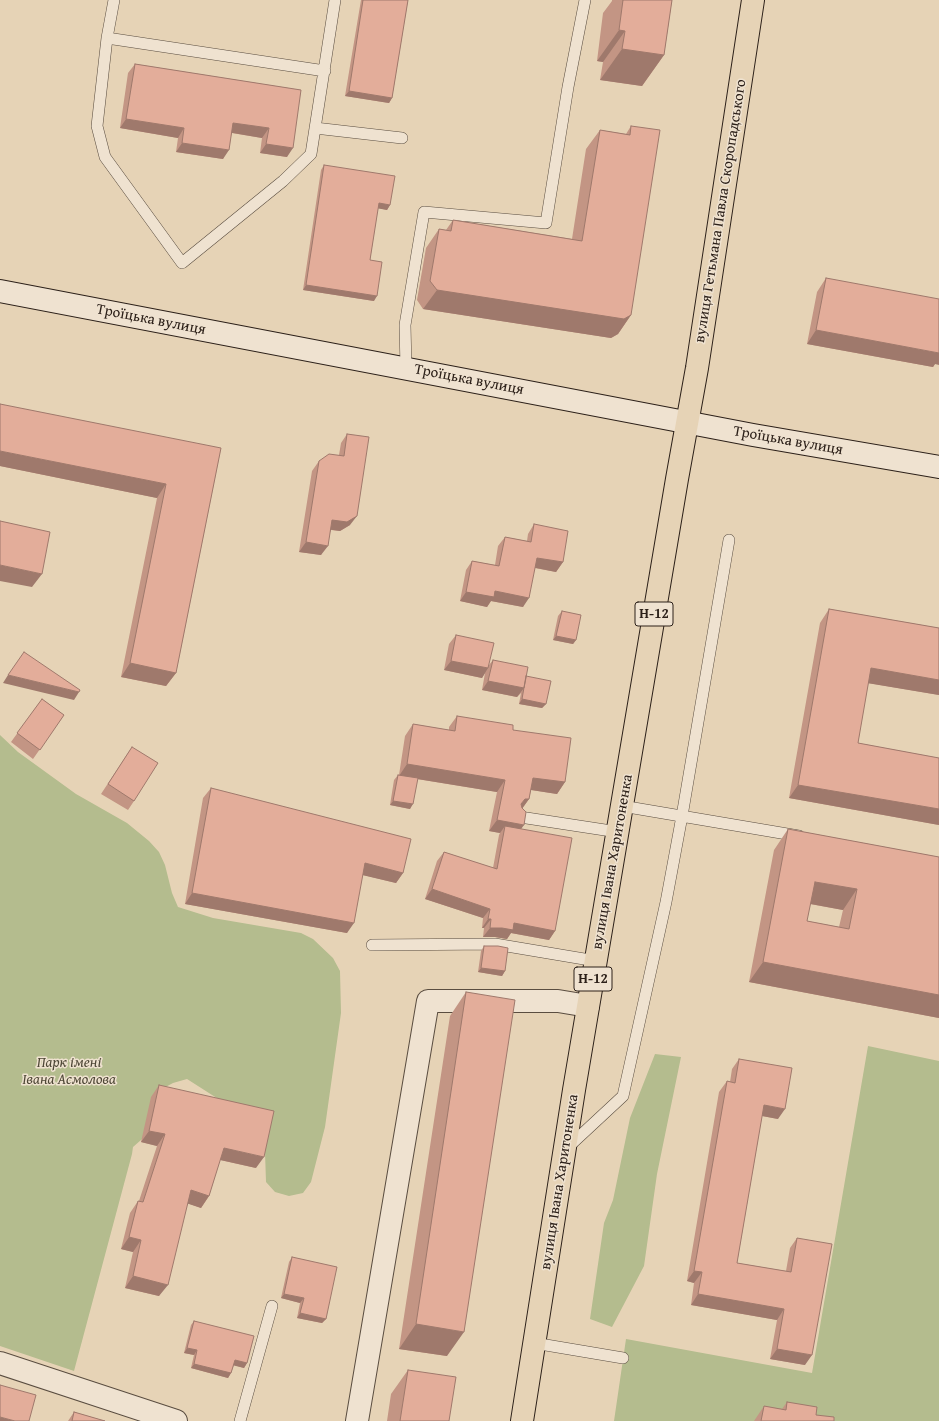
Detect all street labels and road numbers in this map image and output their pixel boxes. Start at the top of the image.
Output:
street label: вулиця Гетьмана Павла Скоропадського [691,78,751,344]
street label: Троїцька вулиця [95,301,207,339]
street label: Троїцька вулиця [413,361,525,399]
street label: Троїцька вулиця [732,423,844,459]
road number: Н-12 [635,602,673,626]
street label: вулиця Івана Харитоненка [589,773,637,951]
road number: Н-12 [574,967,612,991]
street label: вулиця Івана Харитоненка [537,1093,583,1271]

